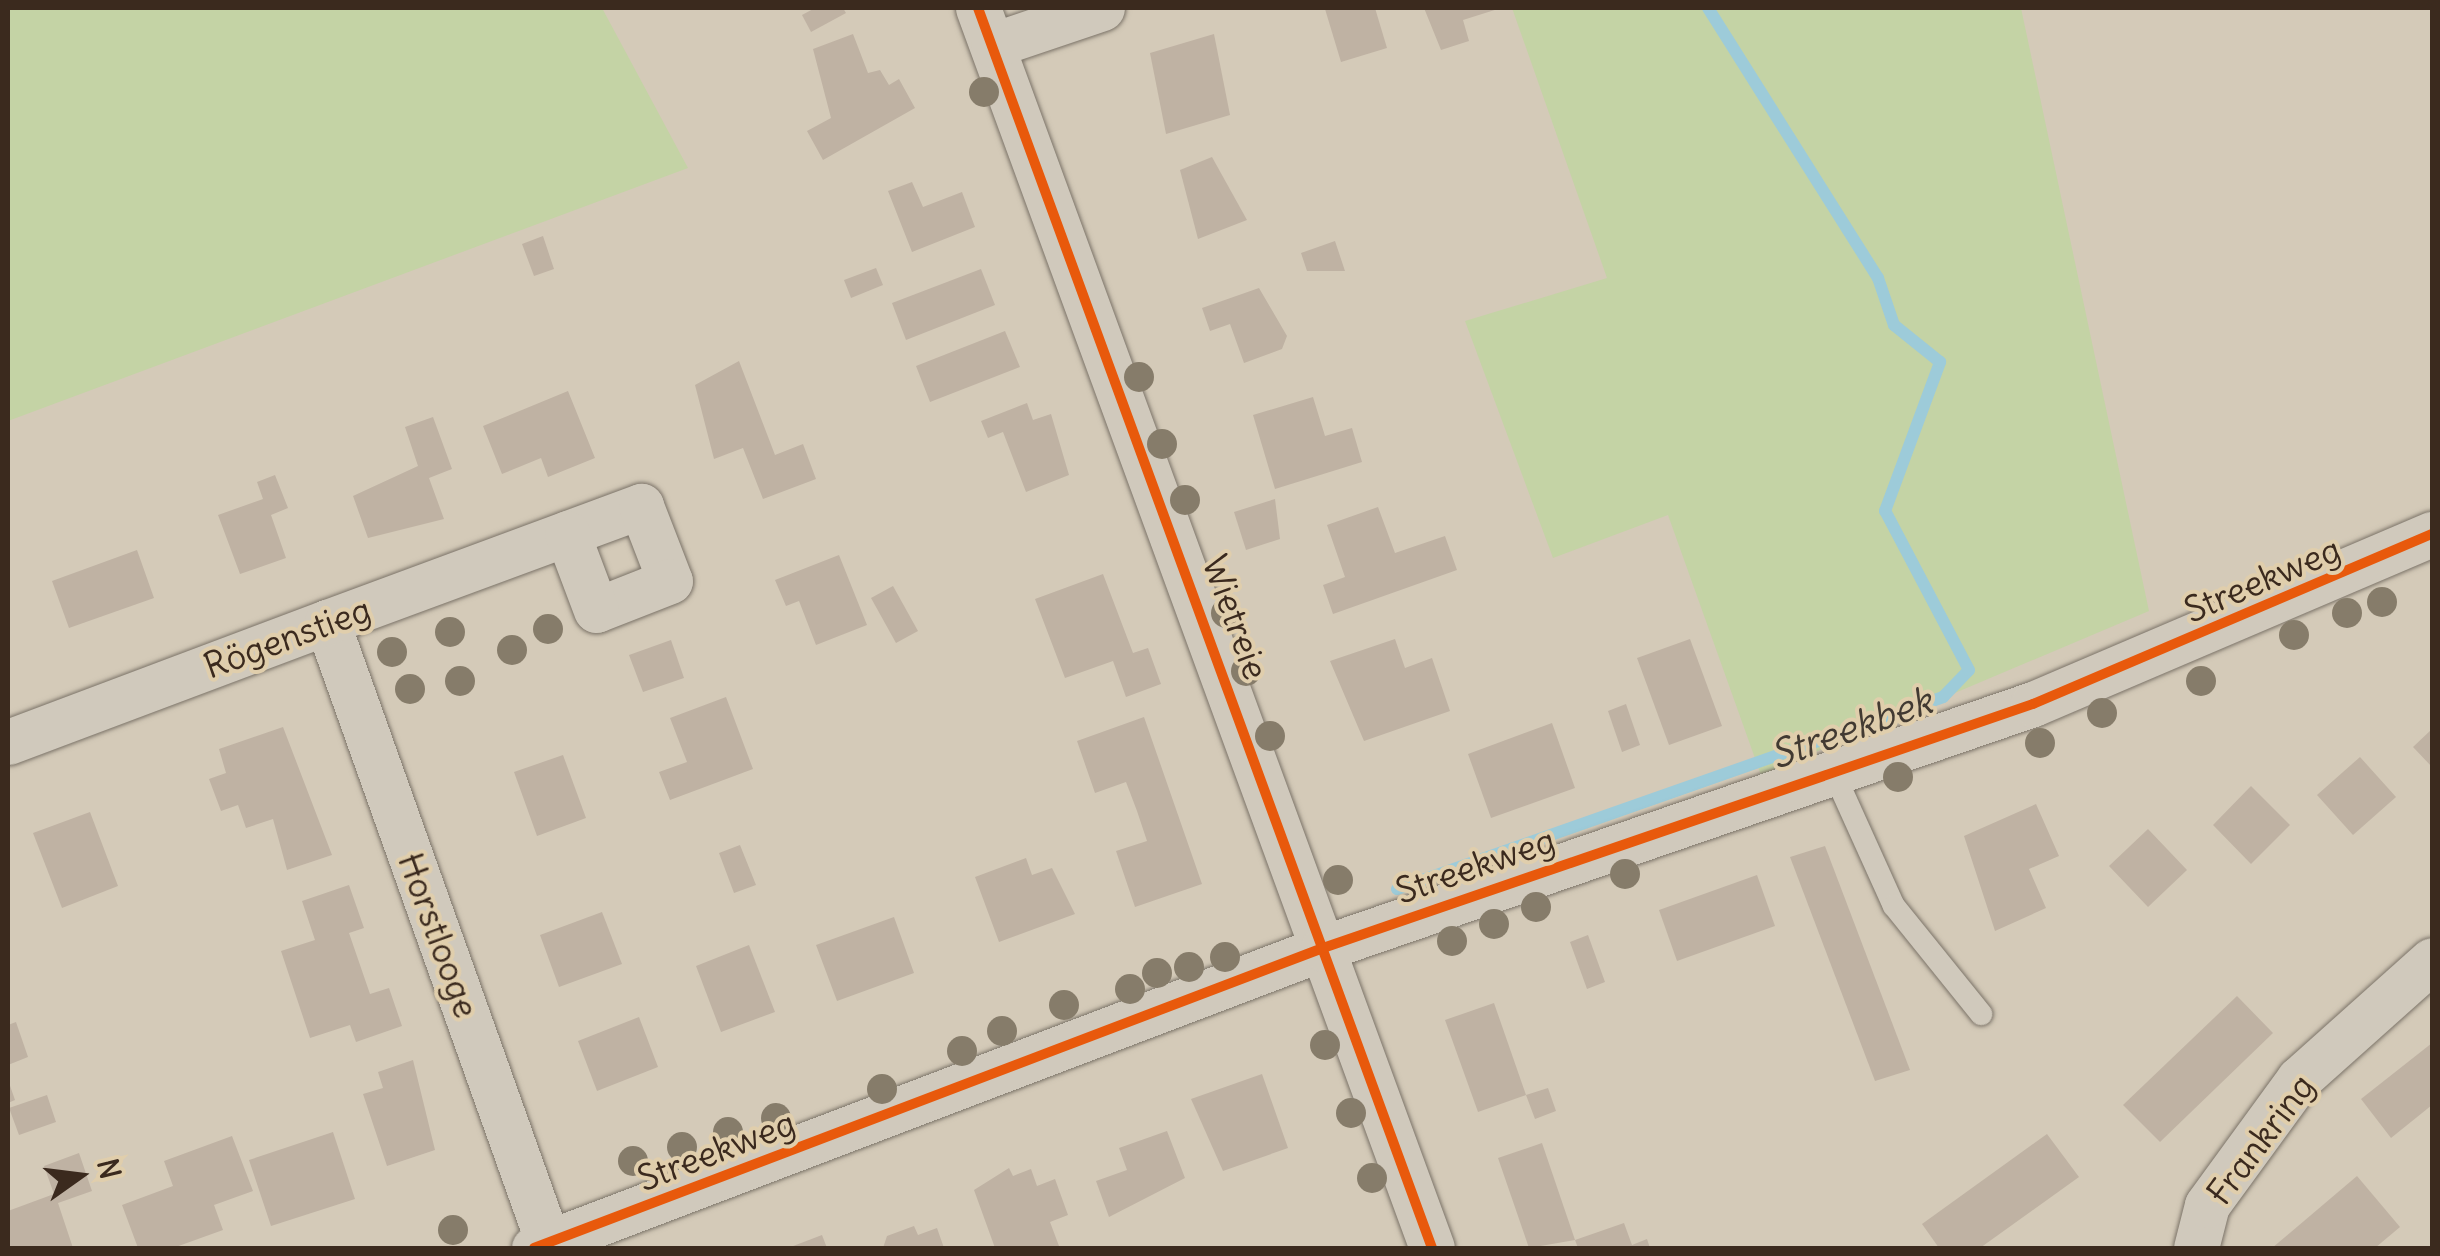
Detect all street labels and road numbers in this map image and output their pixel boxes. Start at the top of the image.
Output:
street label: Streekweg [2178,527,2346,631]
street label: Wietreie [1194,549,1278,685]
street label: Rögenstieg [198,587,376,687]
street label: Streekweg [1390,818,1560,912]
street label: Horstlooge [390,847,488,1023]
street label: Frankring [2197,1066,2323,1212]
street label: Streekweg [631,1101,801,1199]

